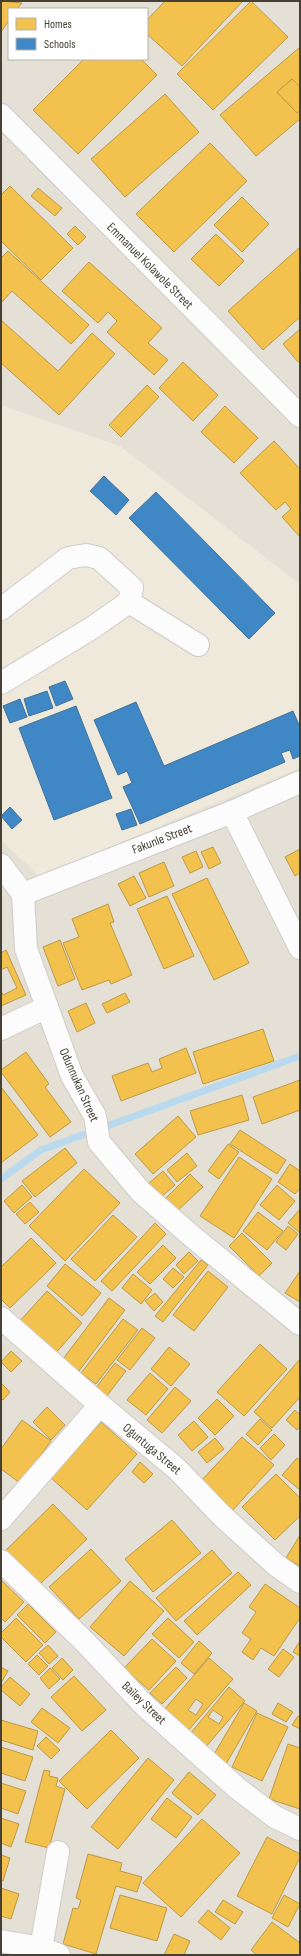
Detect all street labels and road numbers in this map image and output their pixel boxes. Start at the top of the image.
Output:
street label: Emmanuel Kolawole Street [103,219,197,313]
street label: Fakunle Street [130,820,194,858]
street label: Odunnukan Street [56,1046,102,1124]
street label: Oguntuga Street [119,1420,185,1478]
street label: Bailey Street [119,1678,169,1728]

